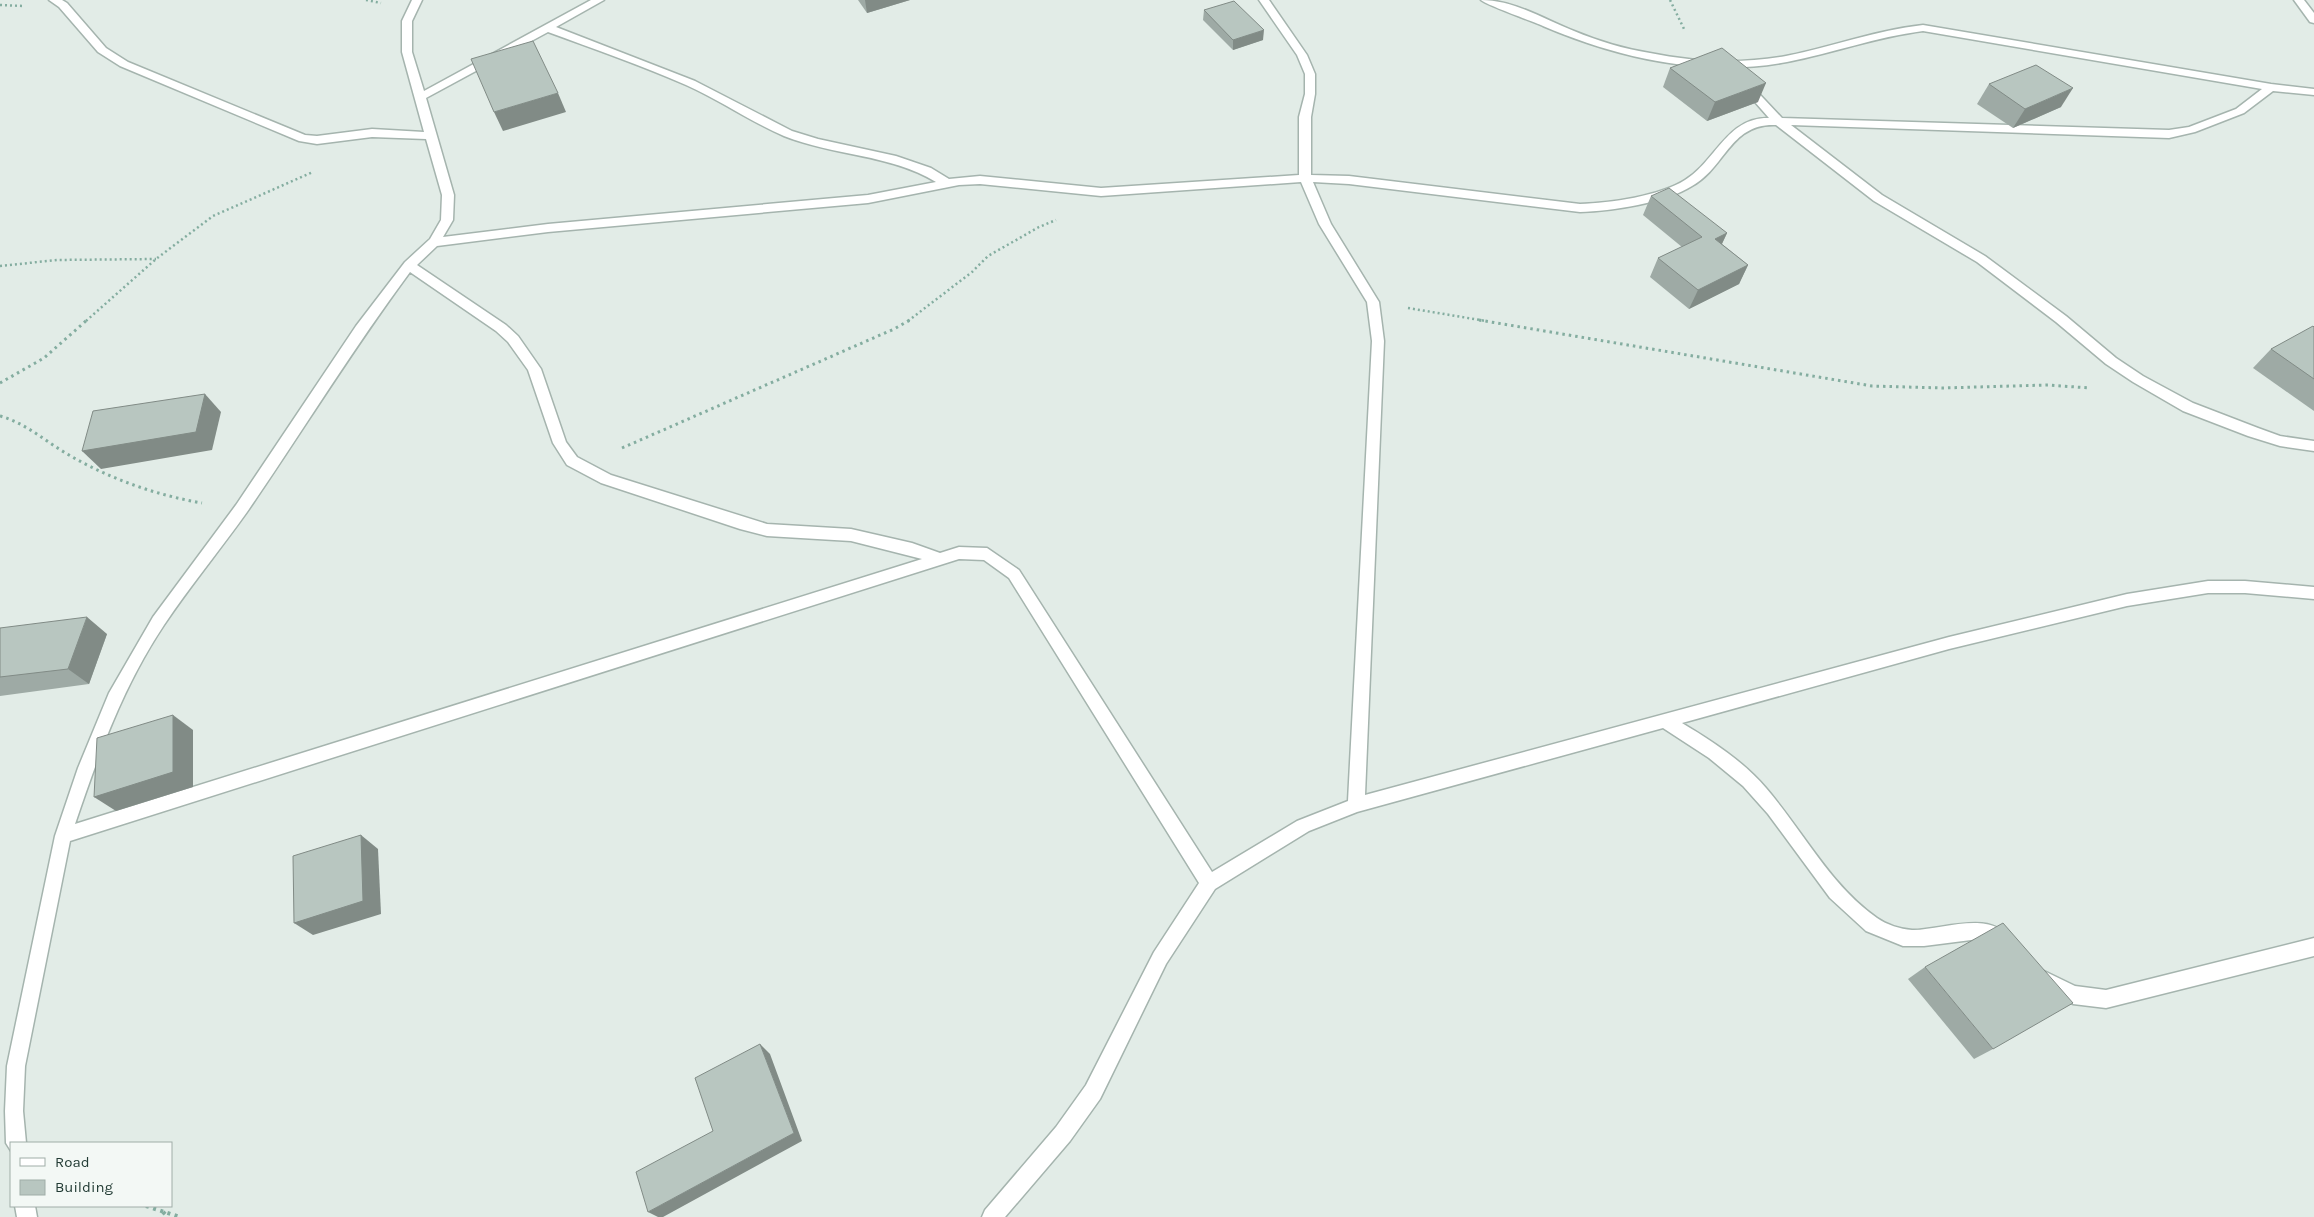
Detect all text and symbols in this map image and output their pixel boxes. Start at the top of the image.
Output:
legend [10,1142,172,1207]
text: Road [55,1153,90,1171]
text: Building [55,1178,113,1196]

